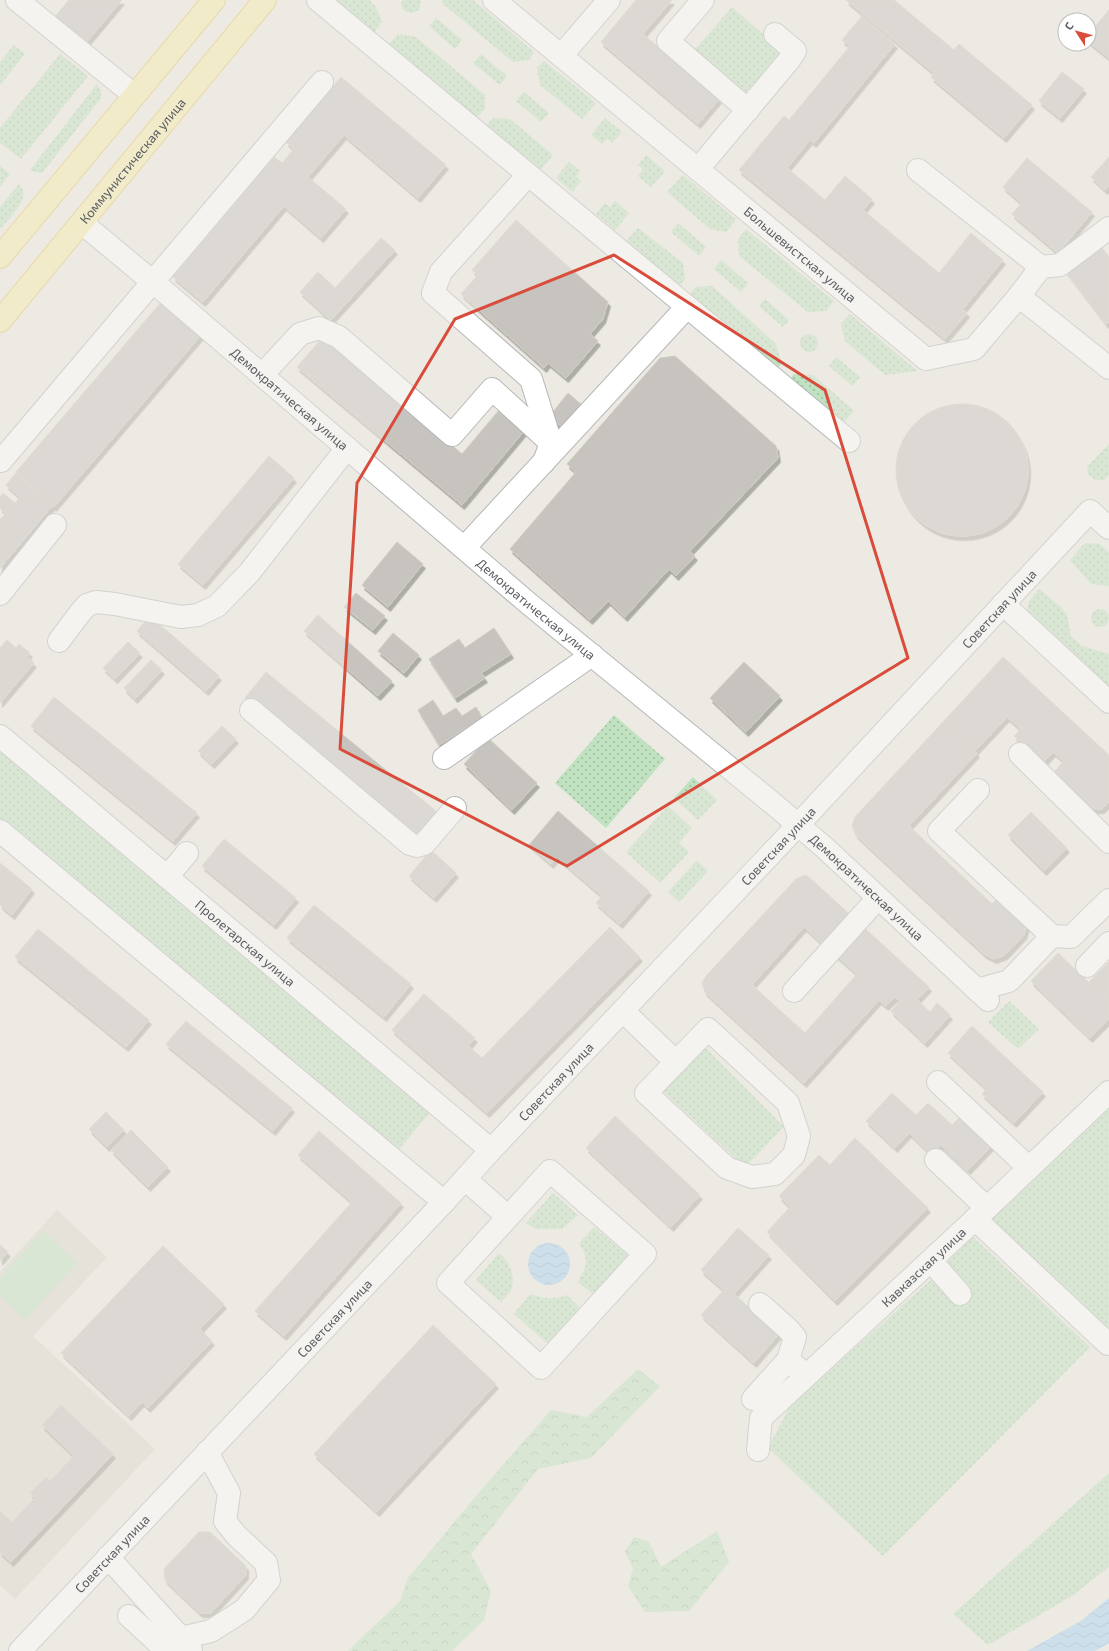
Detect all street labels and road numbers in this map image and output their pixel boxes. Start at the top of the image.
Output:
street label: Коммунистическая улица [76,95,189,227]
street label: Большевистская улица [741,203,859,306]
street label: Демократическая улица [228,344,352,454]
street label: Демократическая улица [474,555,599,663]
street label: Советская улица [959,566,1040,652]
street label: Советская улица [738,803,819,888]
street label: Демократическая улица [806,830,927,944]
street label: Пролетарская улица [192,896,299,990]
street label: Советская улица [515,1039,597,1124]
street label: Кавказская улица [878,1224,969,1310]
street label: Советская улица [294,1275,375,1361]
street label: Советская улица [71,1511,153,1596]

